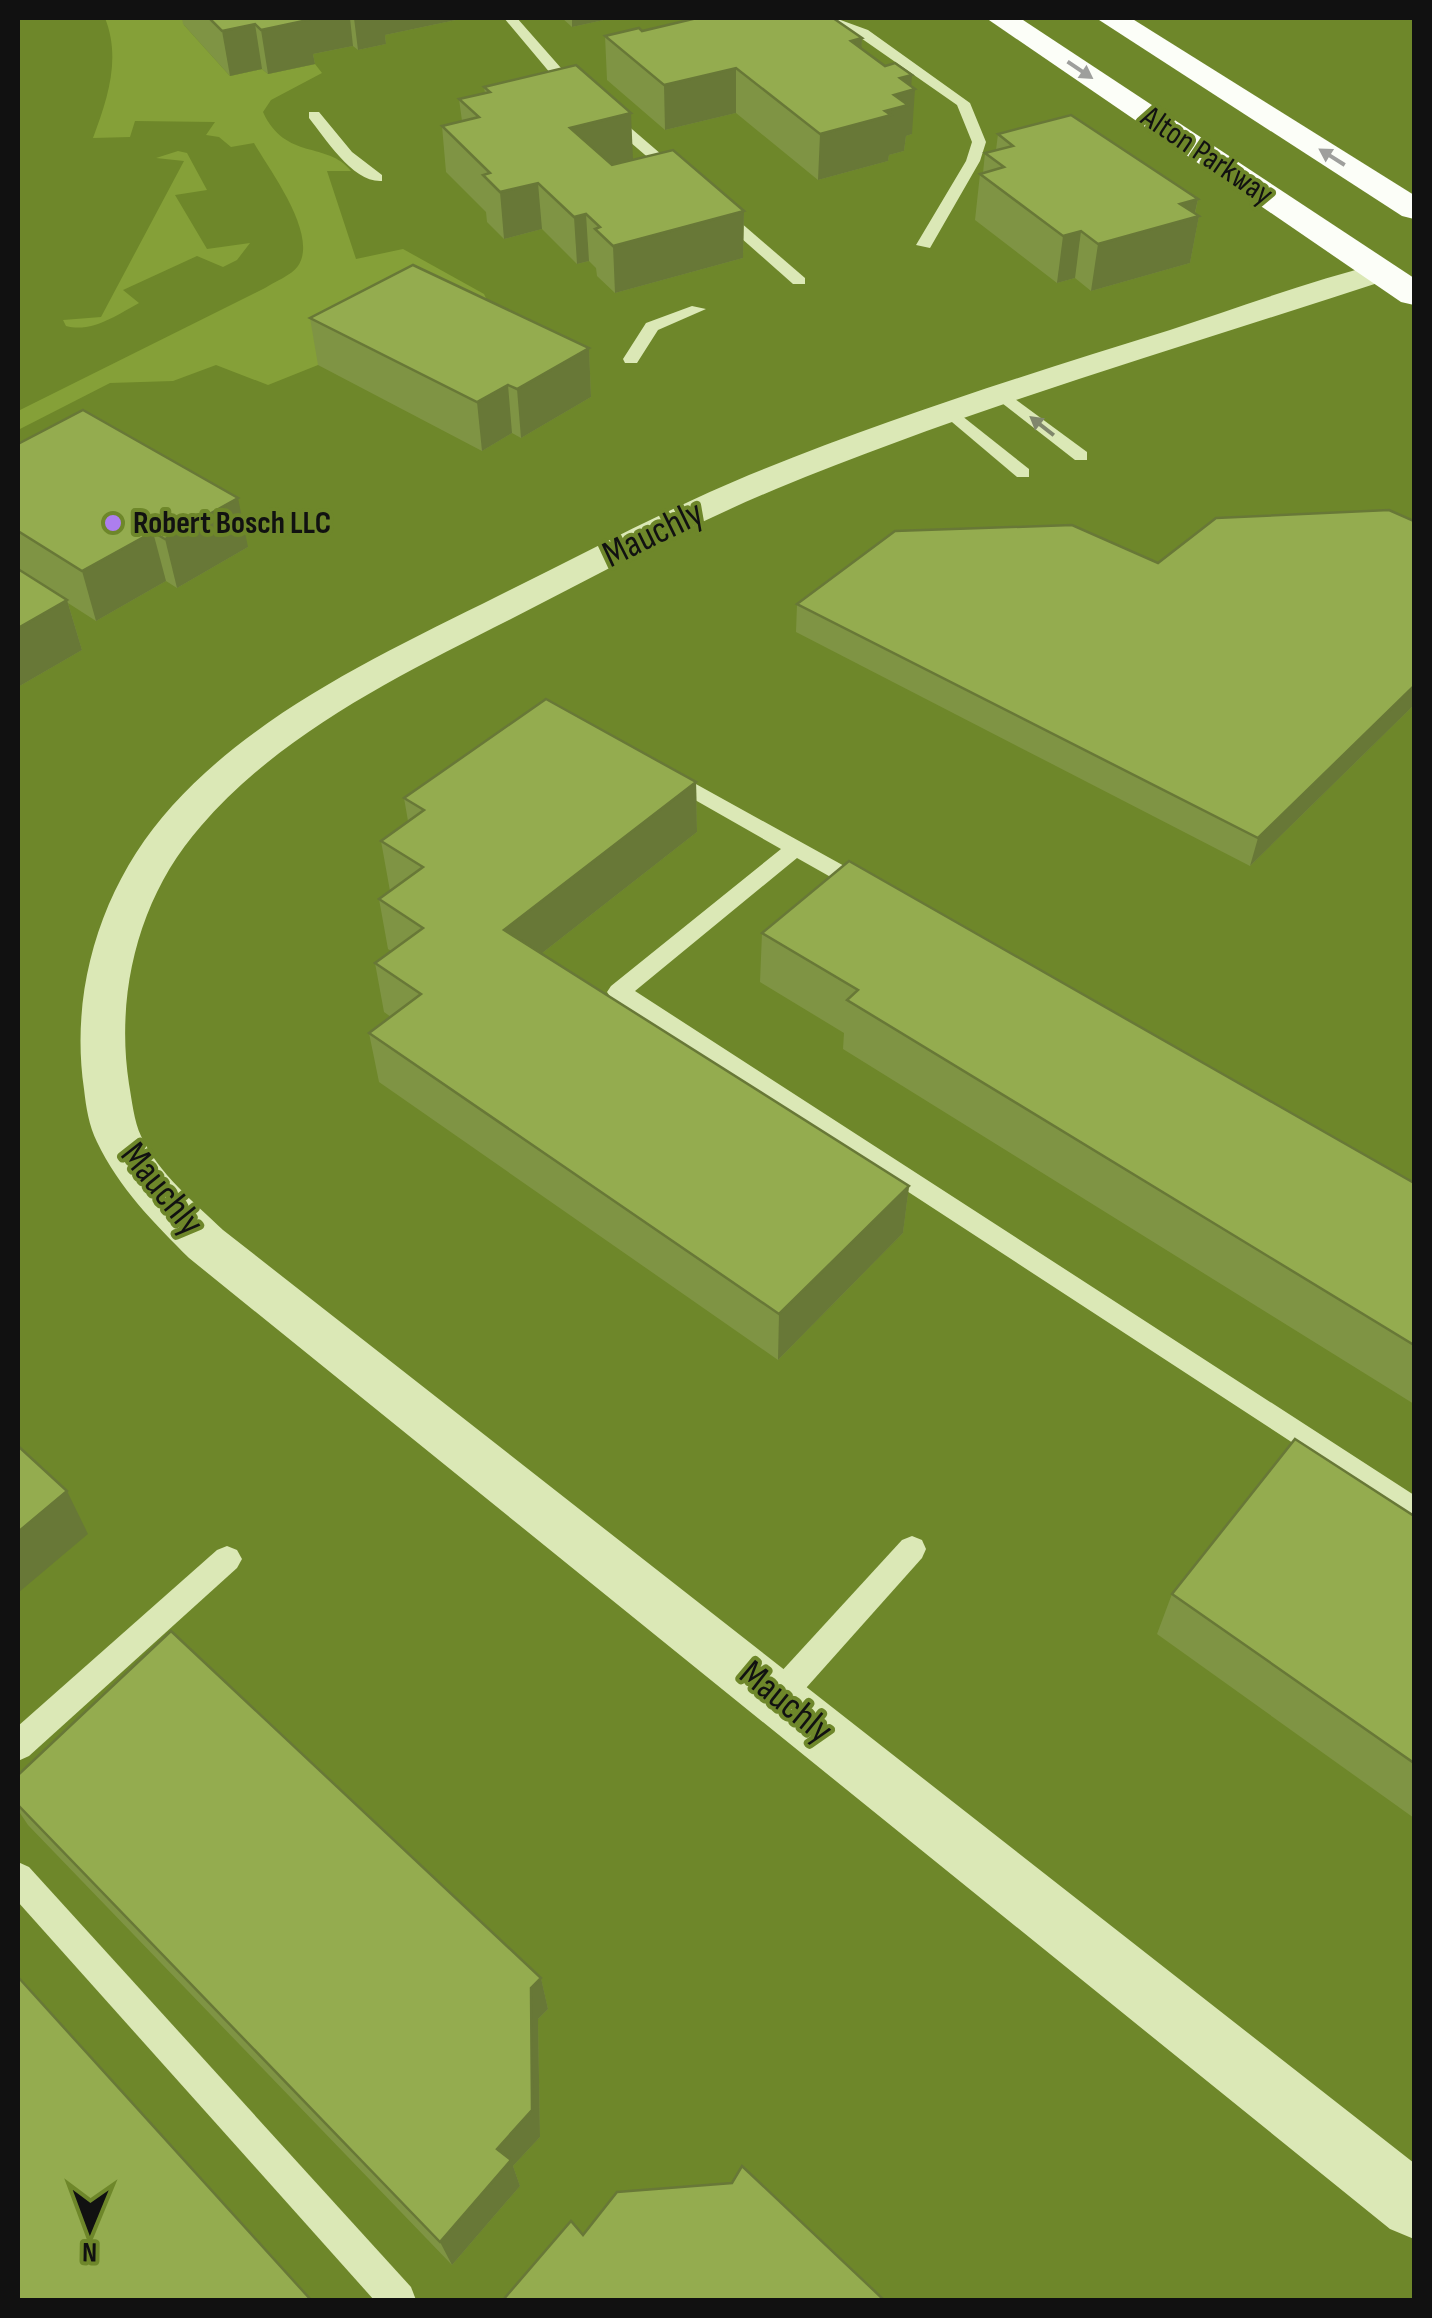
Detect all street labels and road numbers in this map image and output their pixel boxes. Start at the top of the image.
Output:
street label: Alton Parkway [1133,97,1280,214]
street label: Mauchly [595,490,711,578]
street label: Mauchly [111,1134,213,1245]
street label: Mauchly [731,1651,842,1753]

